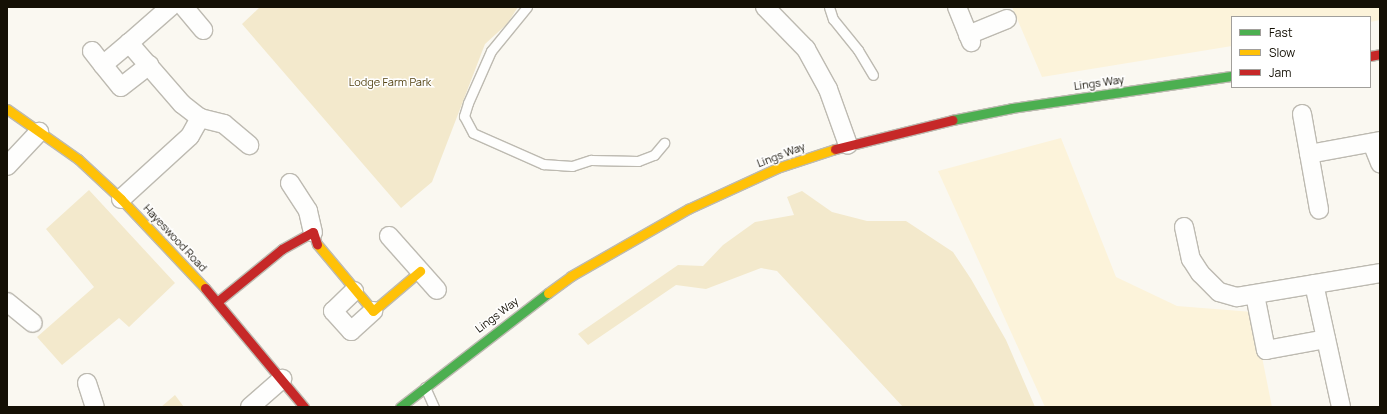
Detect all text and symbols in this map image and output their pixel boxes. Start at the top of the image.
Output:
legend [1231,16,1371,88]
text: Fast [1269,24,1293,41]
text: Slow [1269,44,1295,61]
text: Jam [1269,64,1291,81]
street label: Lings Way [1073,73,1125,93]
park label: Lodge Farm Park [349,75,431,89]
street label: Lings Way [755,140,807,170]
street label: Hayeswood Road [141,202,209,274]
street label: Lings Way [473,295,521,335]

